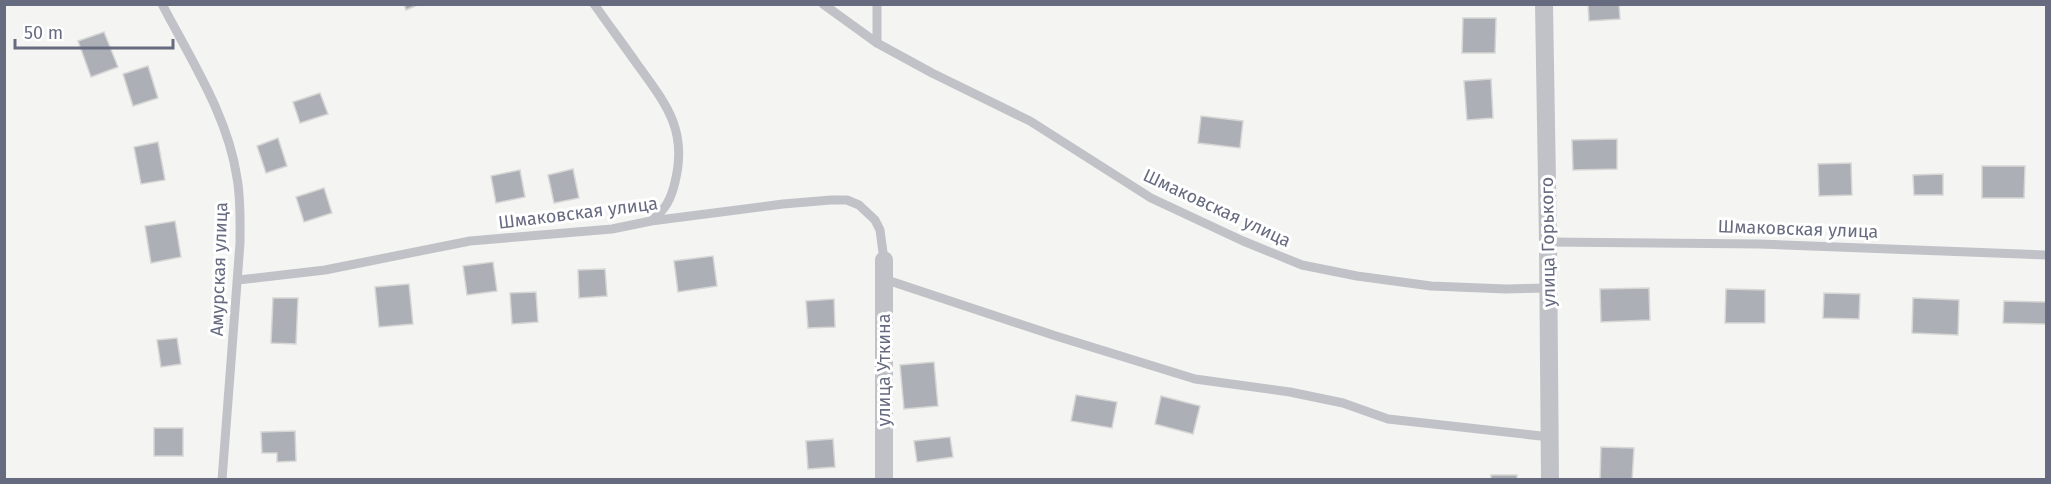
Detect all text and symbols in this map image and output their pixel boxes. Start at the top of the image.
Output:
scale bar [15,12,172,50]
text: 50 m [24,22,63,44]
street label: Шмаковская улица [1140,164,1294,252]
street label: улица Горького [1536,177,1560,307]
street label: Шмаковская улица [497,192,659,234]
street label: Амурская улица [206,202,232,336]
street label: Шмаковская улица [1717,215,1879,243]
street label: улица Уткина [873,314,895,426]

